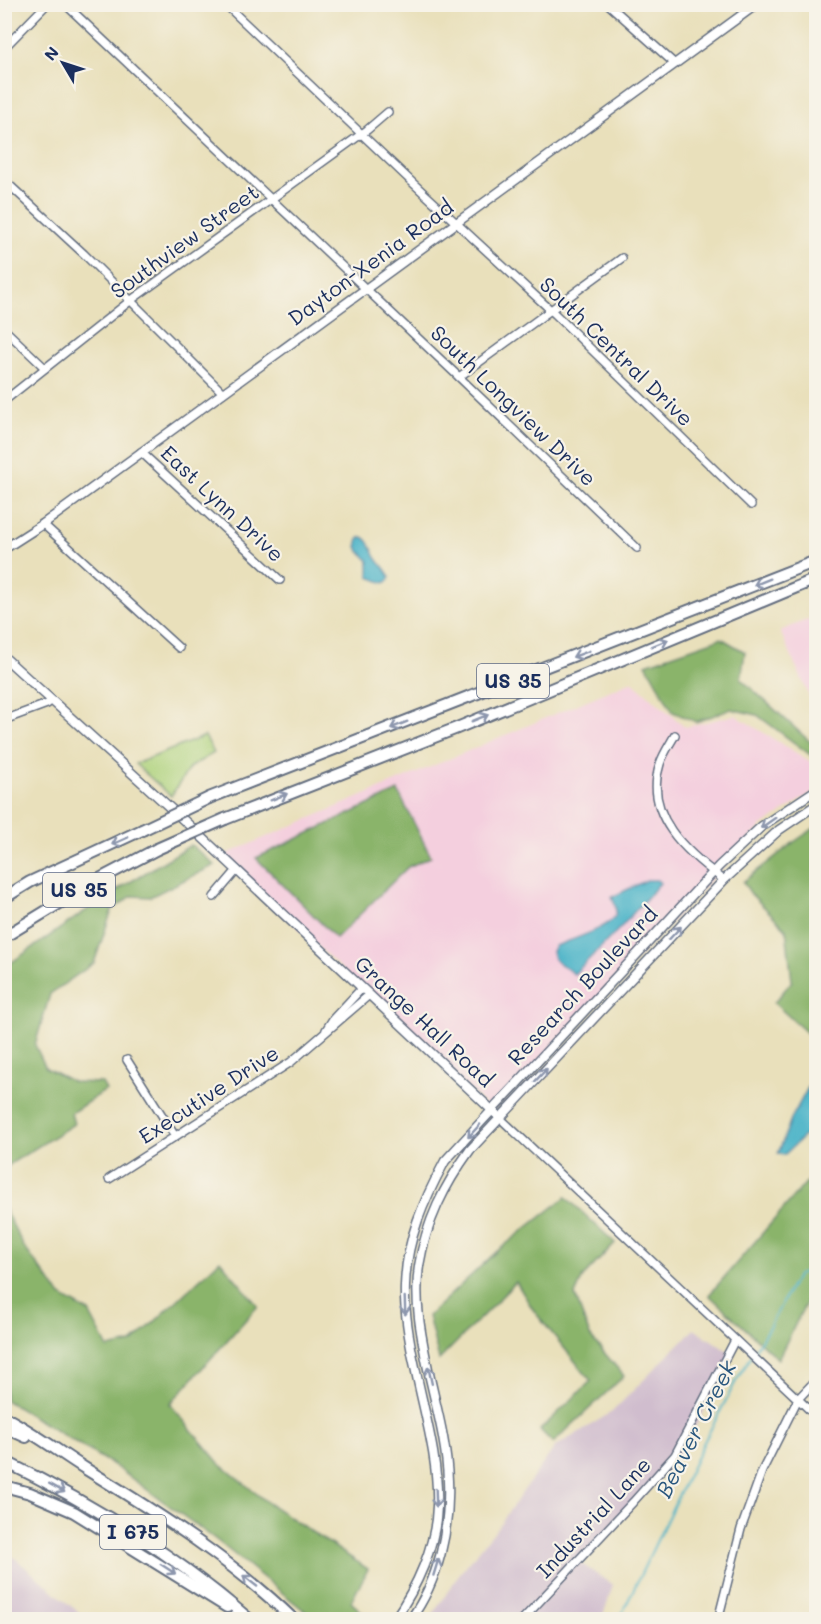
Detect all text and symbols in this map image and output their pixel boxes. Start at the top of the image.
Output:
north arrow [33,33,93,93]
text: N [39,42,63,65]
street label: Southview Street [104,178,264,304]
street label: Dayton-Xenia Road [282,193,458,331]
street label: South Central Drive [534,271,700,431]
street label: South Longview Drive [426,319,603,491]
street label: East Lynn Drive [156,439,290,567]
one-way arrow [753,577,772,588]
one-way arrow [650,637,669,648]
one-way arrow [572,649,591,660]
road number: US 35 [477,664,549,698]
one-way arrow [470,712,489,723]
one-way arrow [390,720,409,731]
one-way arrow [269,791,288,802]
one-way arrow [760,817,777,829]
one-way arrow [111,835,129,847]
road number: US 35 [43,873,115,907]
street label: Research Boulevard [501,900,663,1070]
one-way arrow [667,926,681,941]
street label: Grange Hall Road [350,950,500,1092]
street label: Executive Drive [133,1038,283,1149]
one-way arrow [534,1068,548,1083]
one-way arrow [467,1123,481,1138]
one-way arrow [400,1296,411,1316]
water label: Beaver Creek [649,1354,743,1502]
one-way arrow [423,1366,435,1385]
street label: Industrial Lane [530,1451,656,1583]
one-way arrow [47,1483,65,1494]
one-way arrow [431,1488,442,1508]
road number: I 675 [100,1515,166,1549]
one-way arrow [431,1558,442,1577]
one-way arrow [159,1564,176,1576]
one-way arrow [243,1575,259,1587]

